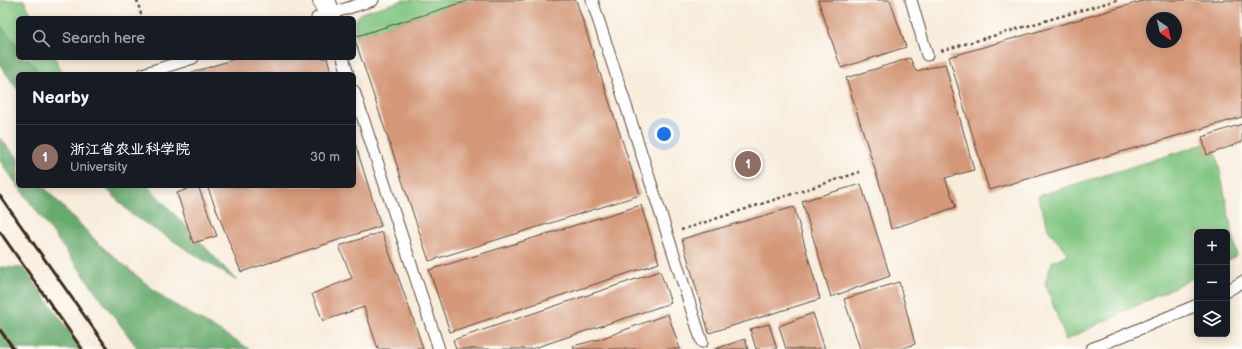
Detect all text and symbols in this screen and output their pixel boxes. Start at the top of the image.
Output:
north arrow [1146,12,1182,48]
search box [16,16,356,60]
icon: search [30,27,52,49]
text: Search here [62,29,145,48]
text: Nearby [32,88,89,108]
your location [654,124,674,144]
text: 浙江省农业科学院 [70,140,190,159]
text: 1 [42,149,48,165]
text: 30 m [310,149,340,165]
pin: 1 [735,149,761,179]
text: University [70,159,127,175]
map controls [1194,229,1230,337]
button: + [1194,229,1230,265]
button: − [1194,265,1230,301]
button: layers [1194,301,1230,337]

